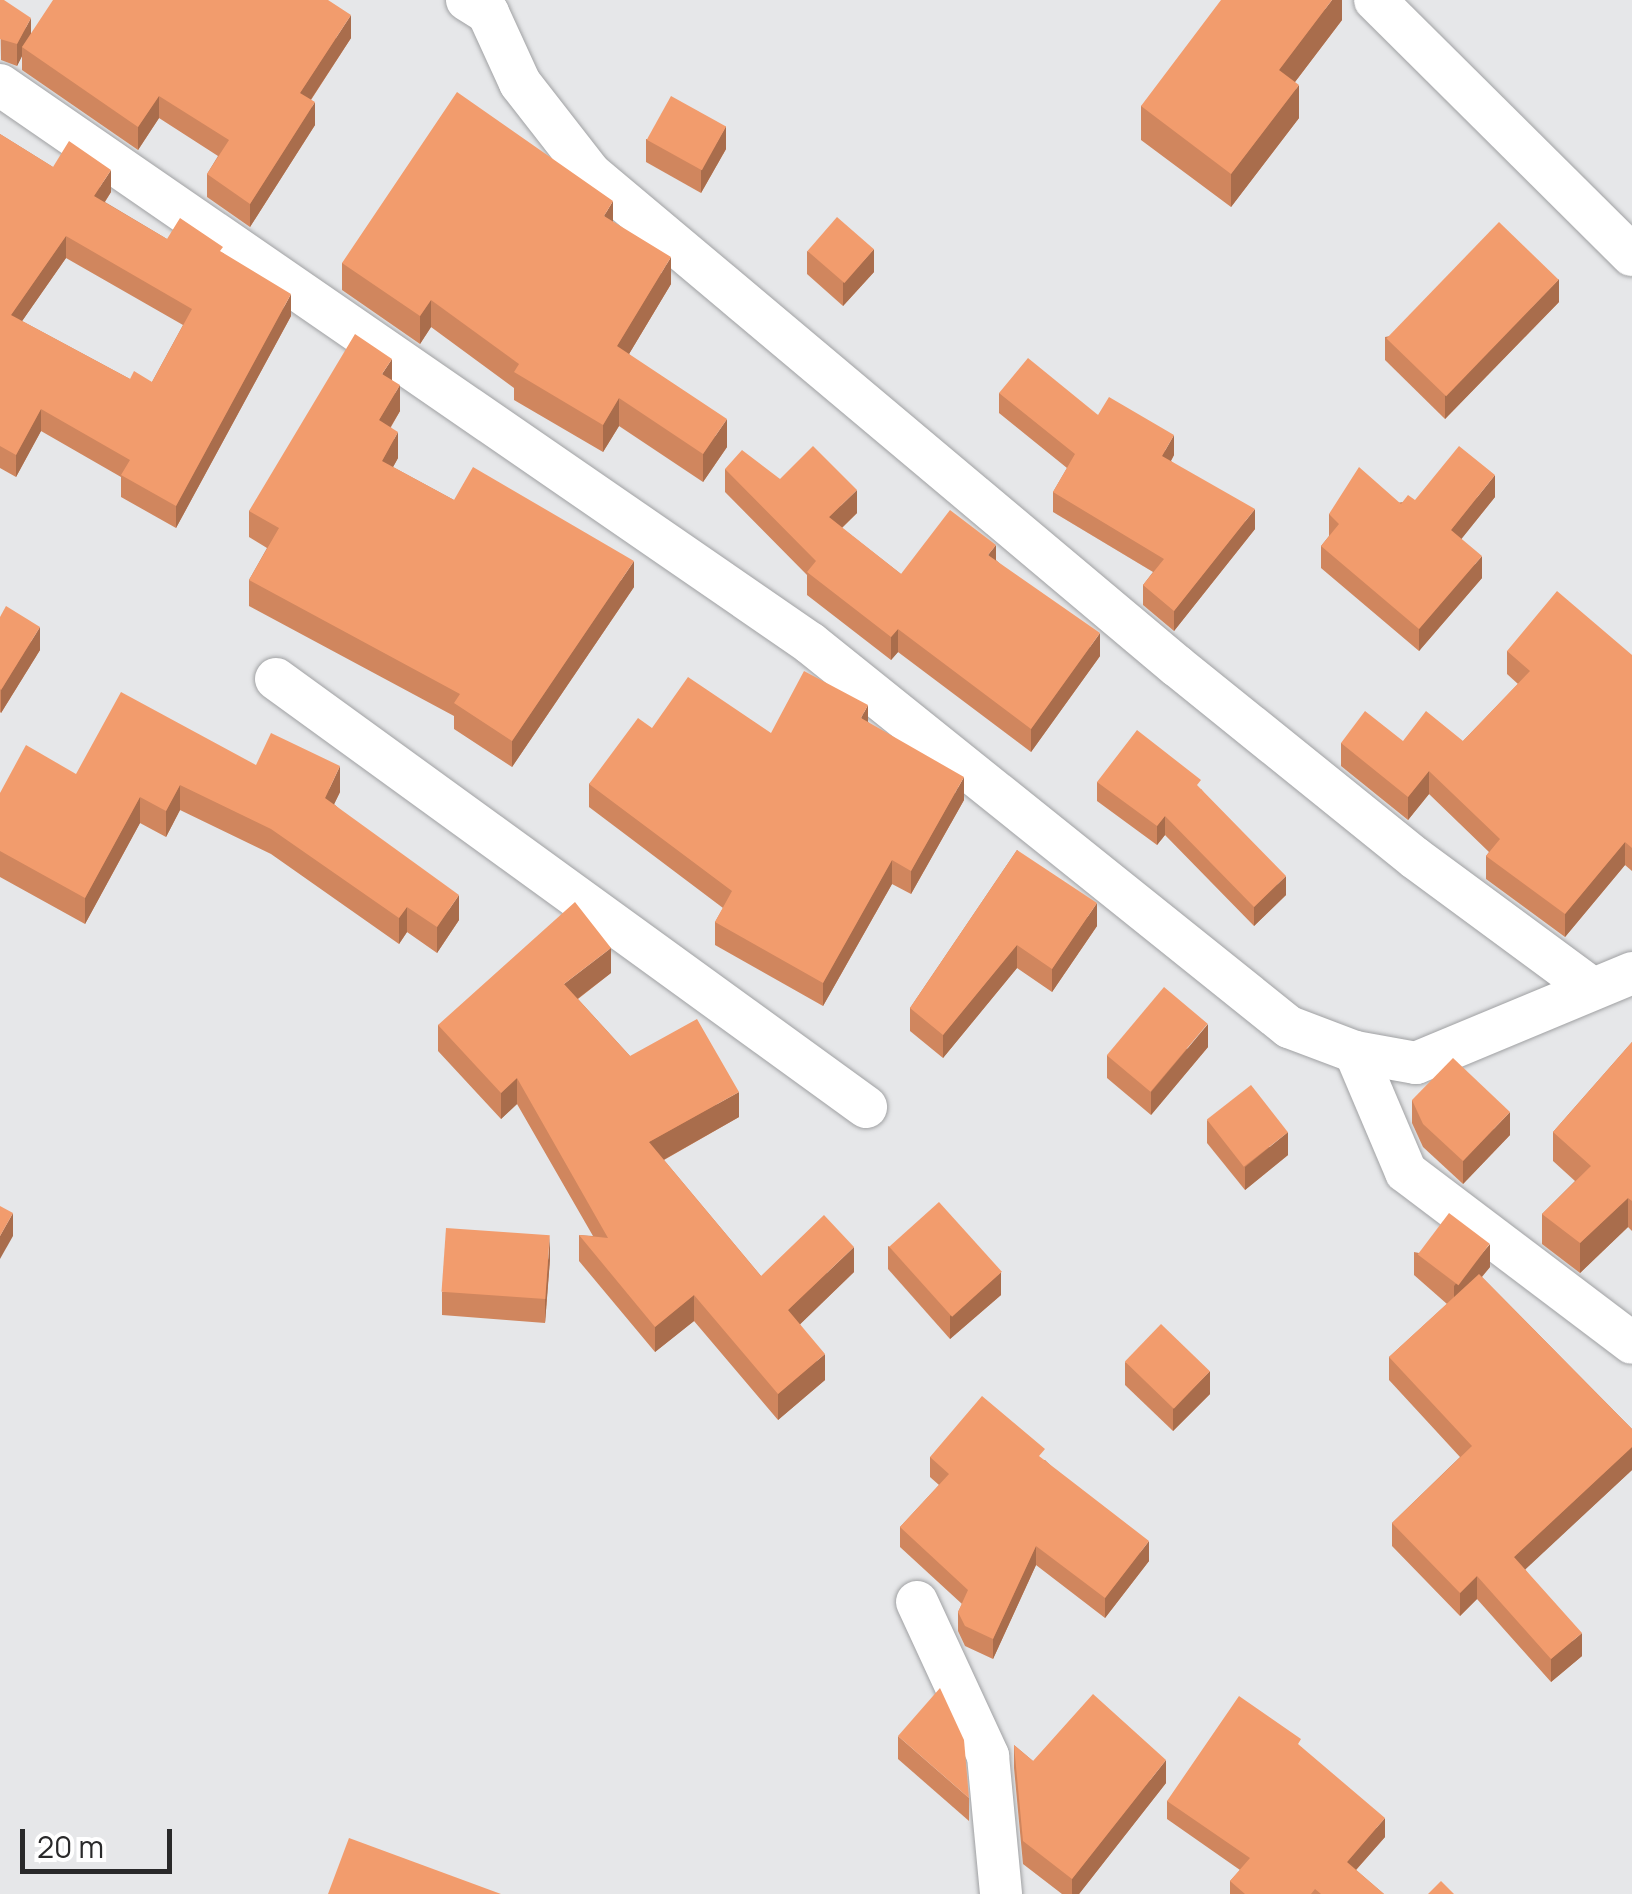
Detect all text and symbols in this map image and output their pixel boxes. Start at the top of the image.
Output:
scale bar [25,1809,178,1871]
text: 20 m [37,1826,104,1867]

